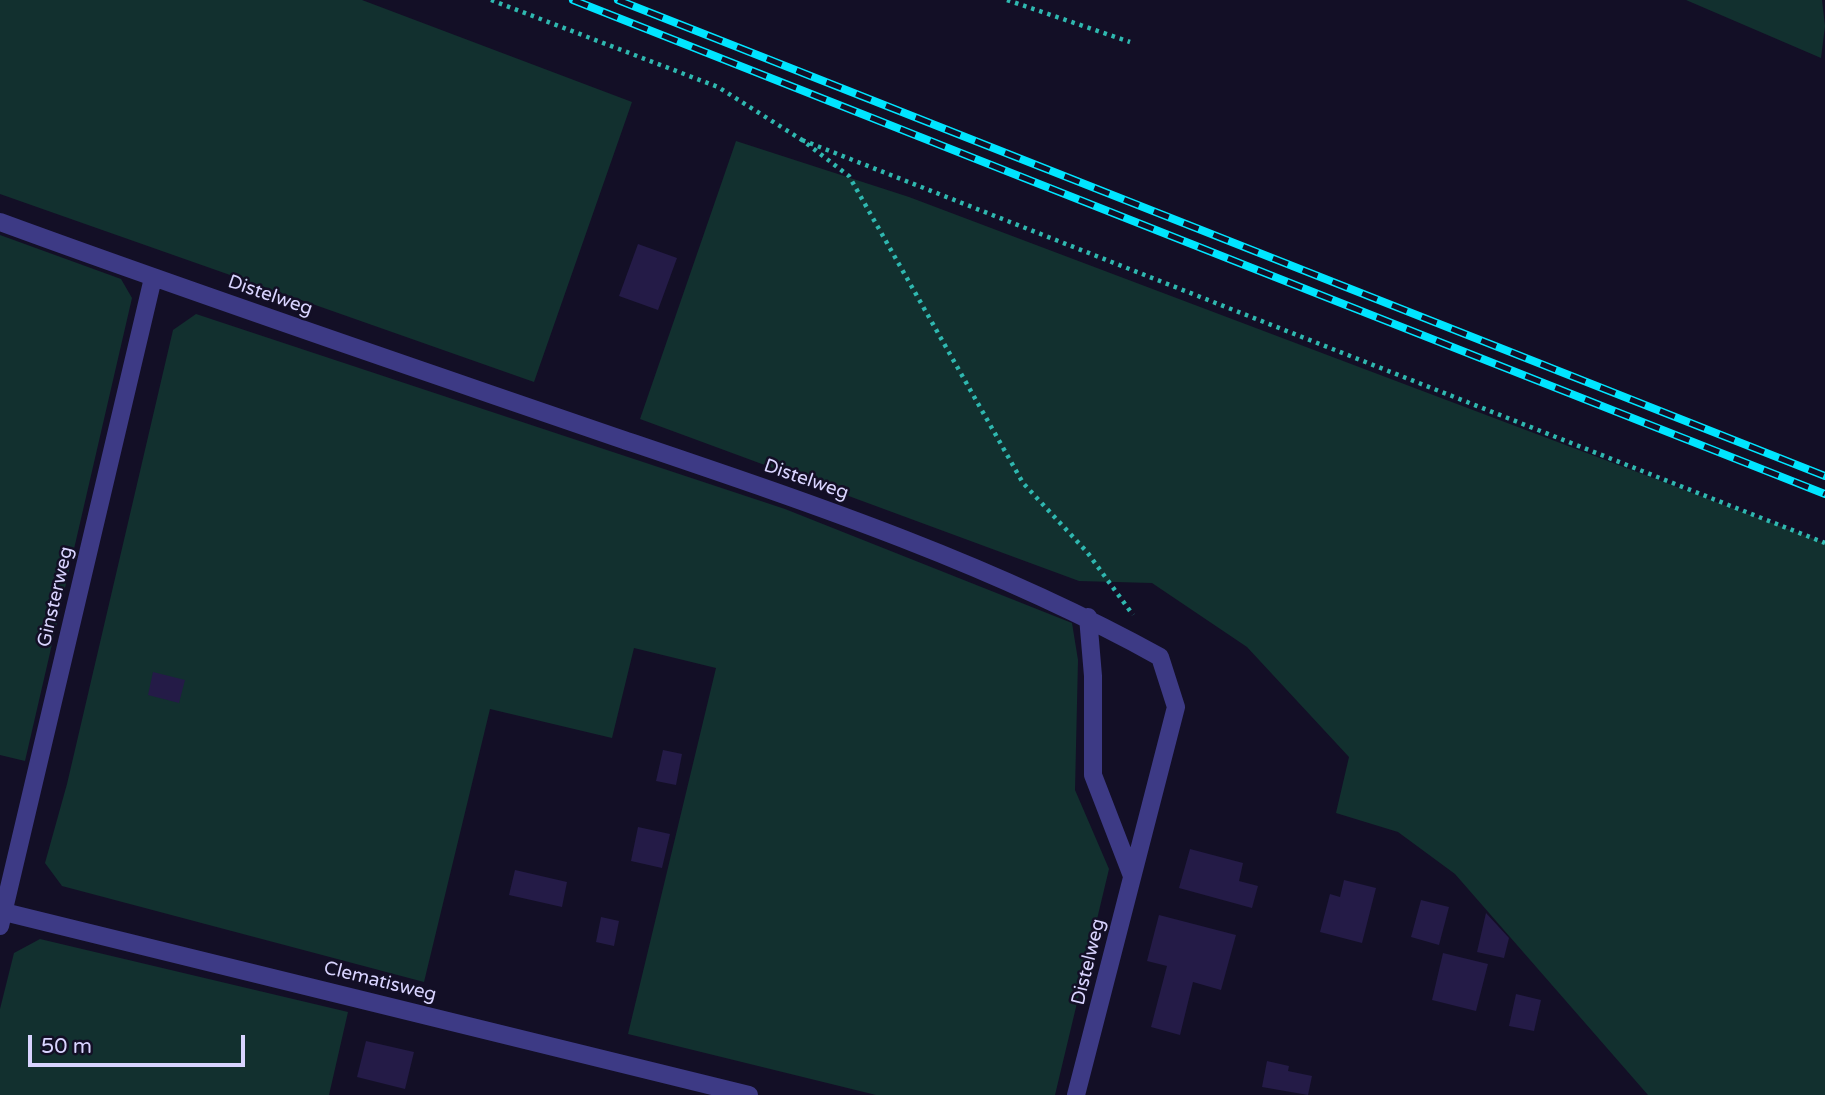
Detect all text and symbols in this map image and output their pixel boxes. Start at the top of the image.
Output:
street label: Distelweg [225,271,315,321]
street label: Distelweg [761,455,851,505]
street label: Ginsterweg [33,544,79,650]
street label: Distelweg [1067,916,1111,1008]
street label: Clematisweg [321,957,439,1007]
scale bar [32,1021,248,1066]
text: 50 m [41,1034,92,1059]

